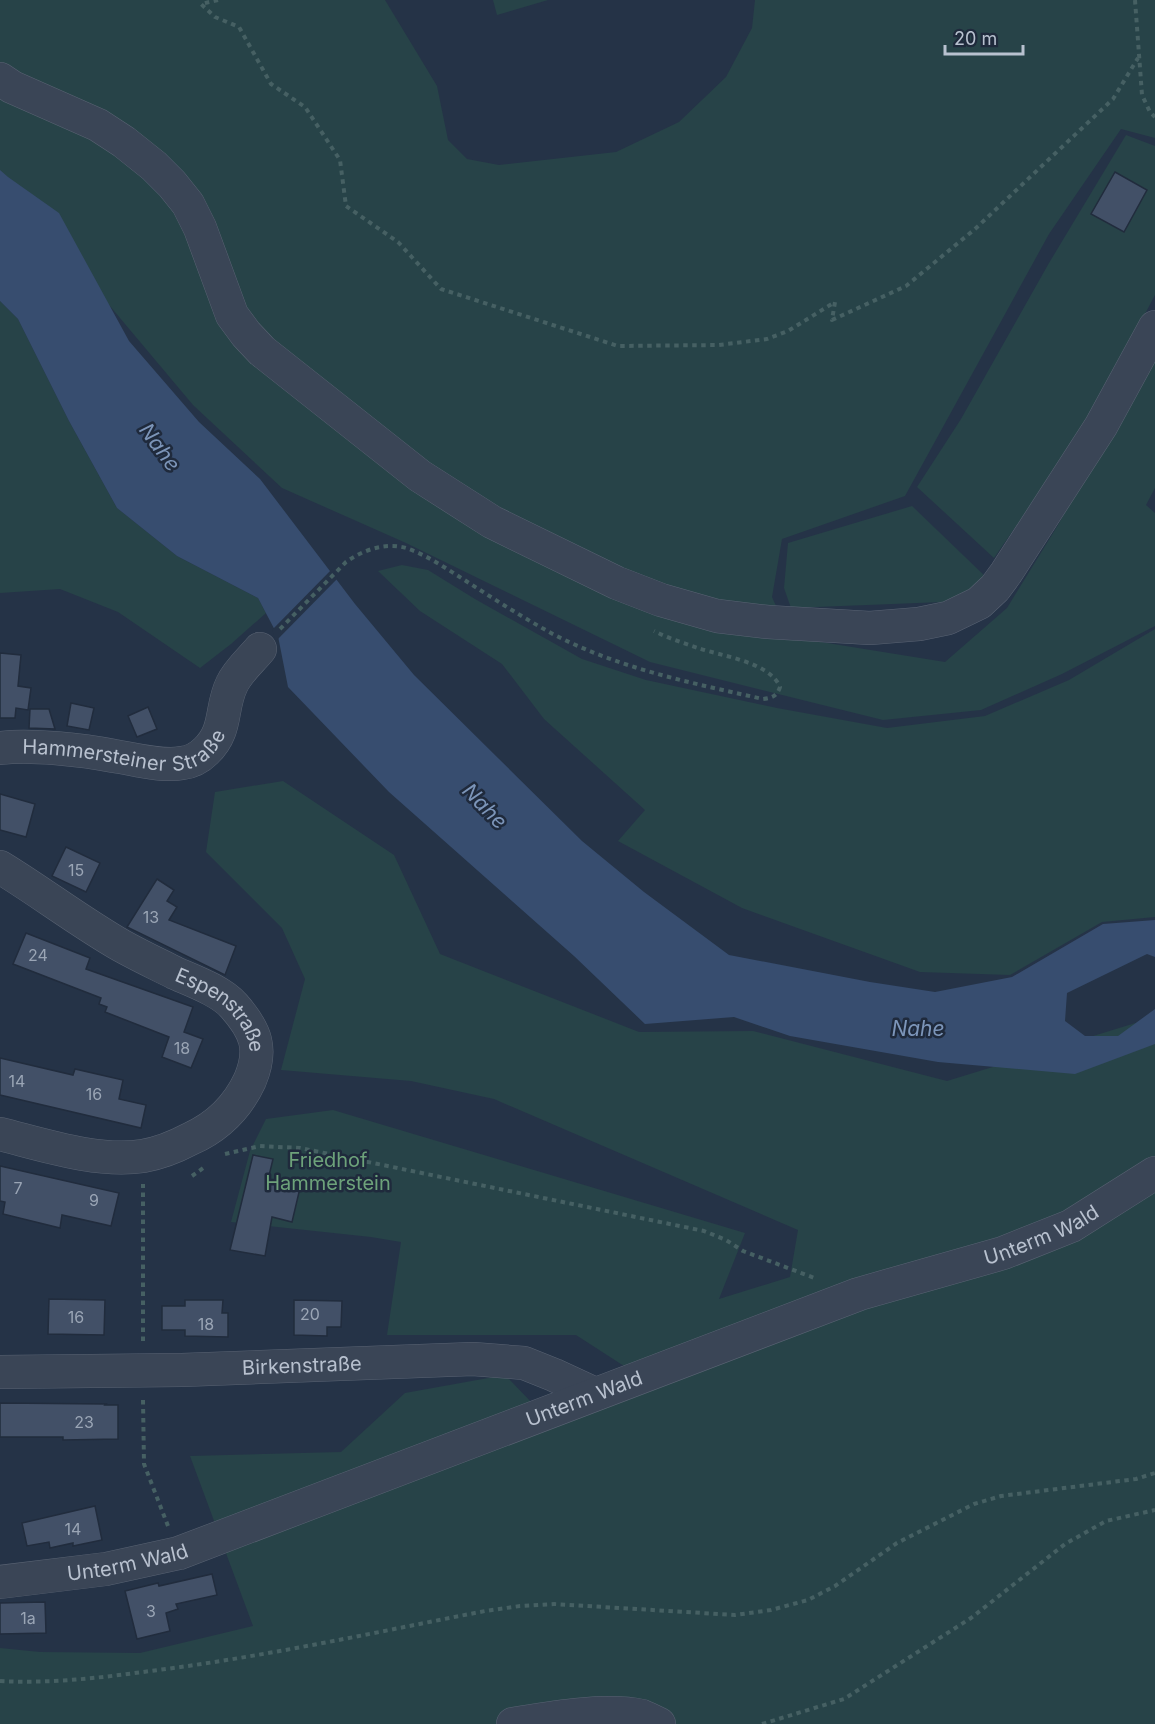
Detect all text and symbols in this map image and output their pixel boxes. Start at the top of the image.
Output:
scale bar [945,18,1023,56]
text: 20 m [954,28,997,49]
water label: Nahe [134,418,186,476]
street label: Hammersteiner Straße [22,725,231,776]
water label: Nahe [458,778,512,834]
house number: 15 [68,860,84,880]
house number: 13 [143,907,159,927]
house number: 24 [28,945,48,965]
street label: Espenstraße [172,963,269,1053]
water label: Nahe [891,1016,945,1041]
house number: 18 [174,1038,190,1058]
house number: 14 [9,1071,25,1091]
house number: 16 [86,1084,102,1104]
park label: Friedhof Hammerstein [265,1148,391,1195]
house number: 7 [13,1178,23,1198]
house number: 9 [89,1190,99,1210]
street label: Unterm Wald [981,1200,1103,1270]
house number: 20 [300,1304,320,1324]
house number: 16 [68,1307,84,1327]
house number: 18 [198,1314,214,1334]
street label: Birkenstraße [242,1351,362,1380]
street label: Unterm Wald [522,1366,646,1432]
house number: 23 [74,1412,94,1432]
house number: 14 [65,1519,81,1539]
street label: Unterm Wald [66,1539,192,1586]
house number: 3 [146,1601,156,1621]
house number: 1a [20,1608,36,1628]

